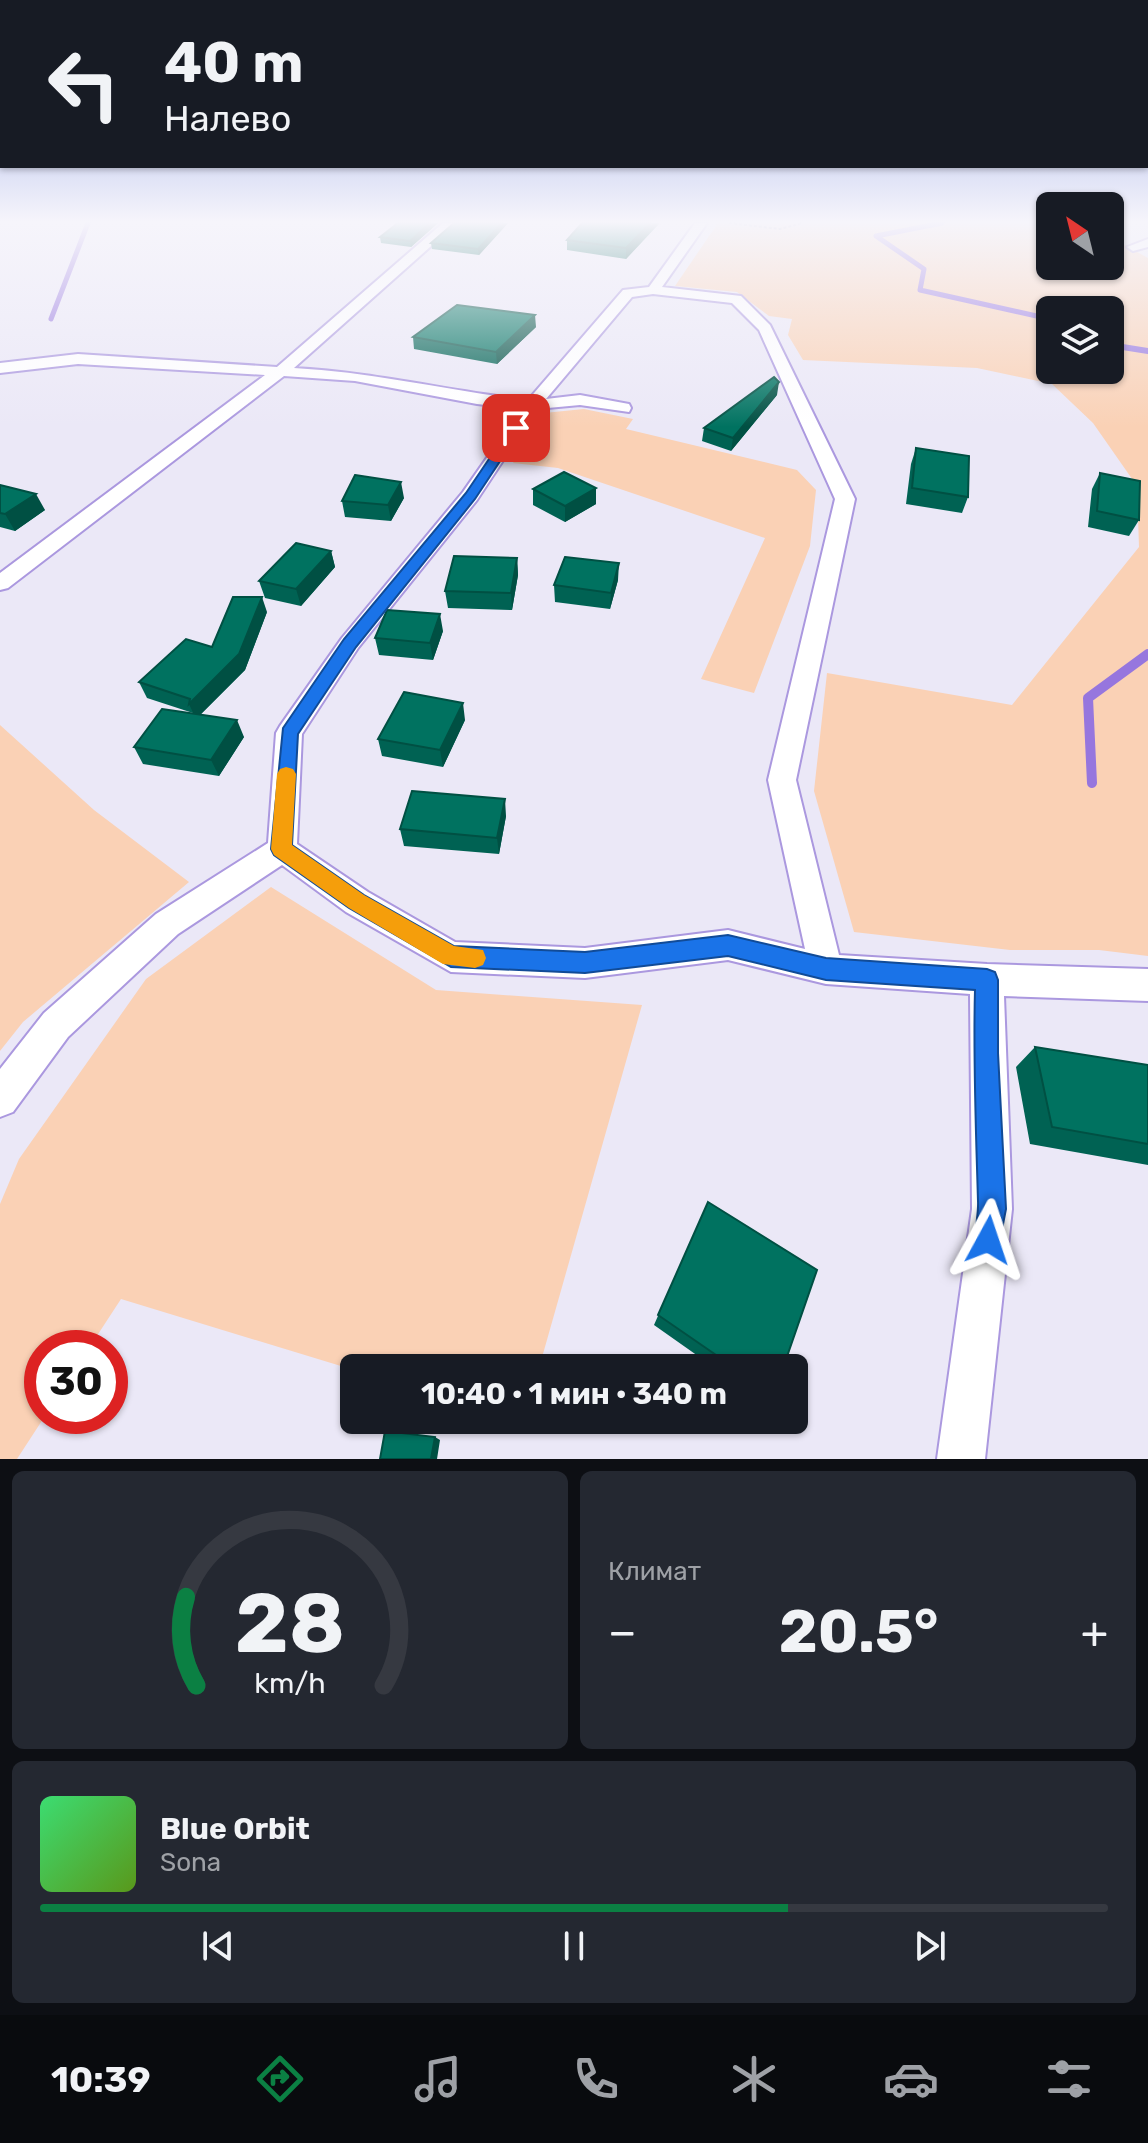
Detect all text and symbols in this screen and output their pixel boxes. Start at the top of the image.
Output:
text: 40 m [164,30,304,96]
icon: left [32,32,136,136]
text: Налево [164,97,291,140]
north arrow [1036,192,1124,280]
map controls [1036,192,1124,384]
button: layers [1036,296,1124,384]
pin [482,394,550,462]
icon: arrive [494,406,538,450]
position arrow [946,1198,1030,1282]
speed limit sign: 30 [24,1330,128,1434]
text: 10:40 · 1 мин · 340 m [421,1376,727,1412]
text: Климат [608,1556,701,1587]
text: 28 [235,1574,345,1673]
text: 20.5° [779,1596,939,1667]
text: − [608,1606,637,1658]
text: + [1081,1606,1108,1658]
text: km/h [254,1666,326,1700]
text: Blue Orbit [160,1811,310,1847]
text: Sona [160,1847,221,1878]
icon: previous [196,1924,240,1968]
icon: pause [552,1924,596,1968]
icon: next [908,1924,952,1968]
icon: directions [252,2051,308,2107]
icon: music [410,2051,466,2107]
icon: phone [568,2051,624,2107]
icon: climate [726,2051,782,2107]
icon: car [883,2051,939,2107]
icon: filters [1041,2051,1097,2107]
text: 10:39 [51,2058,151,2101]

